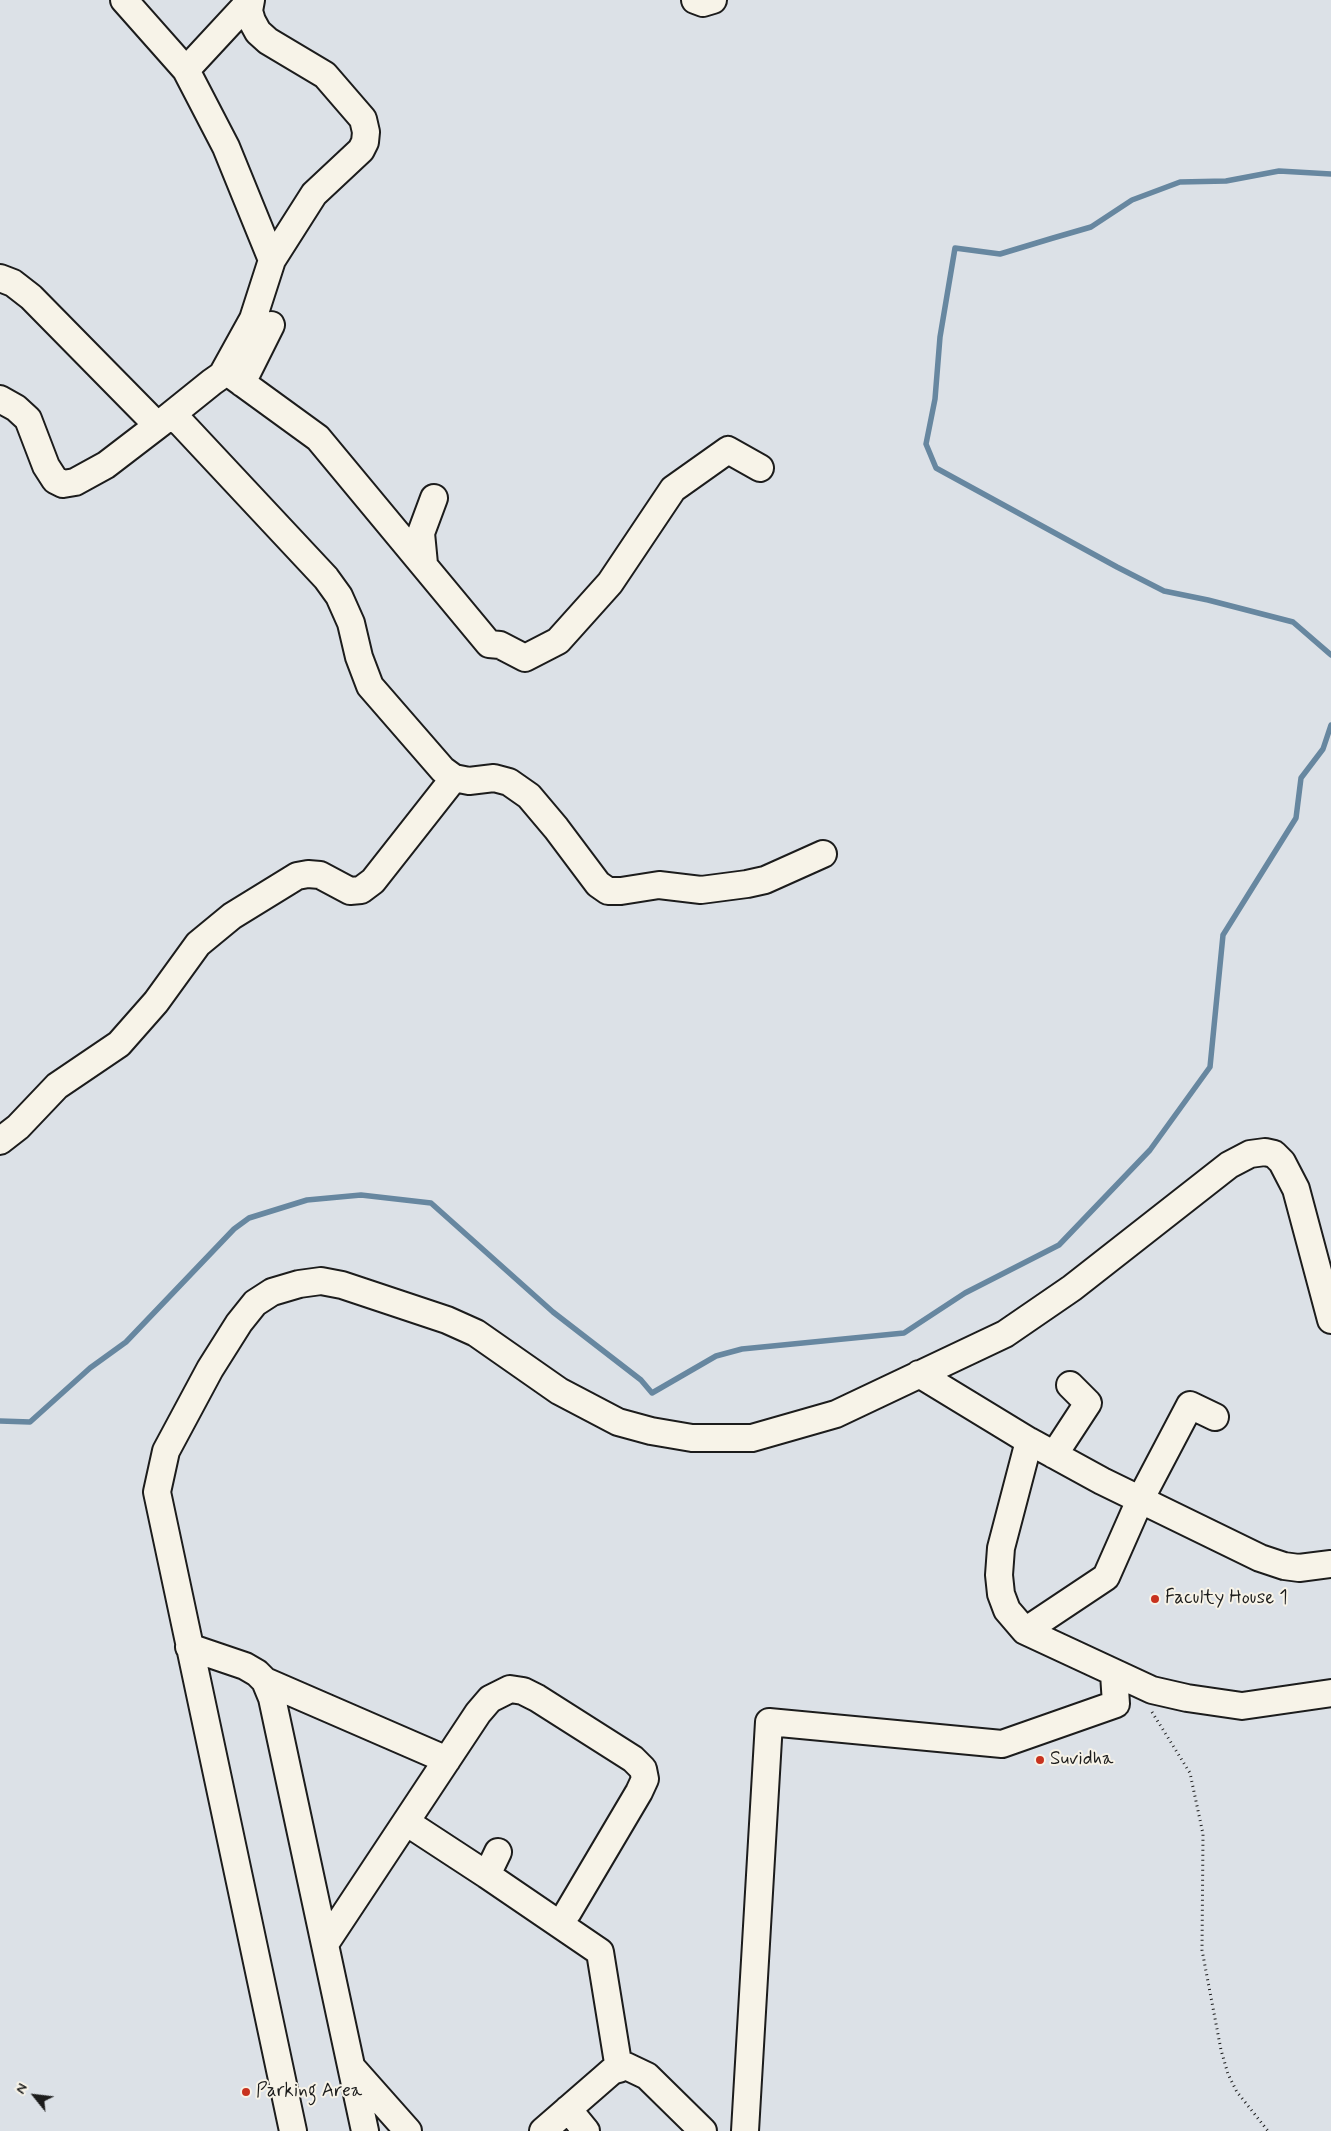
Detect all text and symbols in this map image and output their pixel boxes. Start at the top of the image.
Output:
place label: Faculty House 1 [1165,1588,1288,1610]
marker: Faculty House 1 [1149,1593,1161,1605]
place label: Suvidha [1050,1749,1114,1771]
marker: Suvidha [1034,1754,1046,1766]
north arrow [10,2071,60,2121]
text: N [12,2080,32,2097]
place label: Parking Area [256,2081,362,2103]
marker: Parking Area [240,2086,252,2098]

